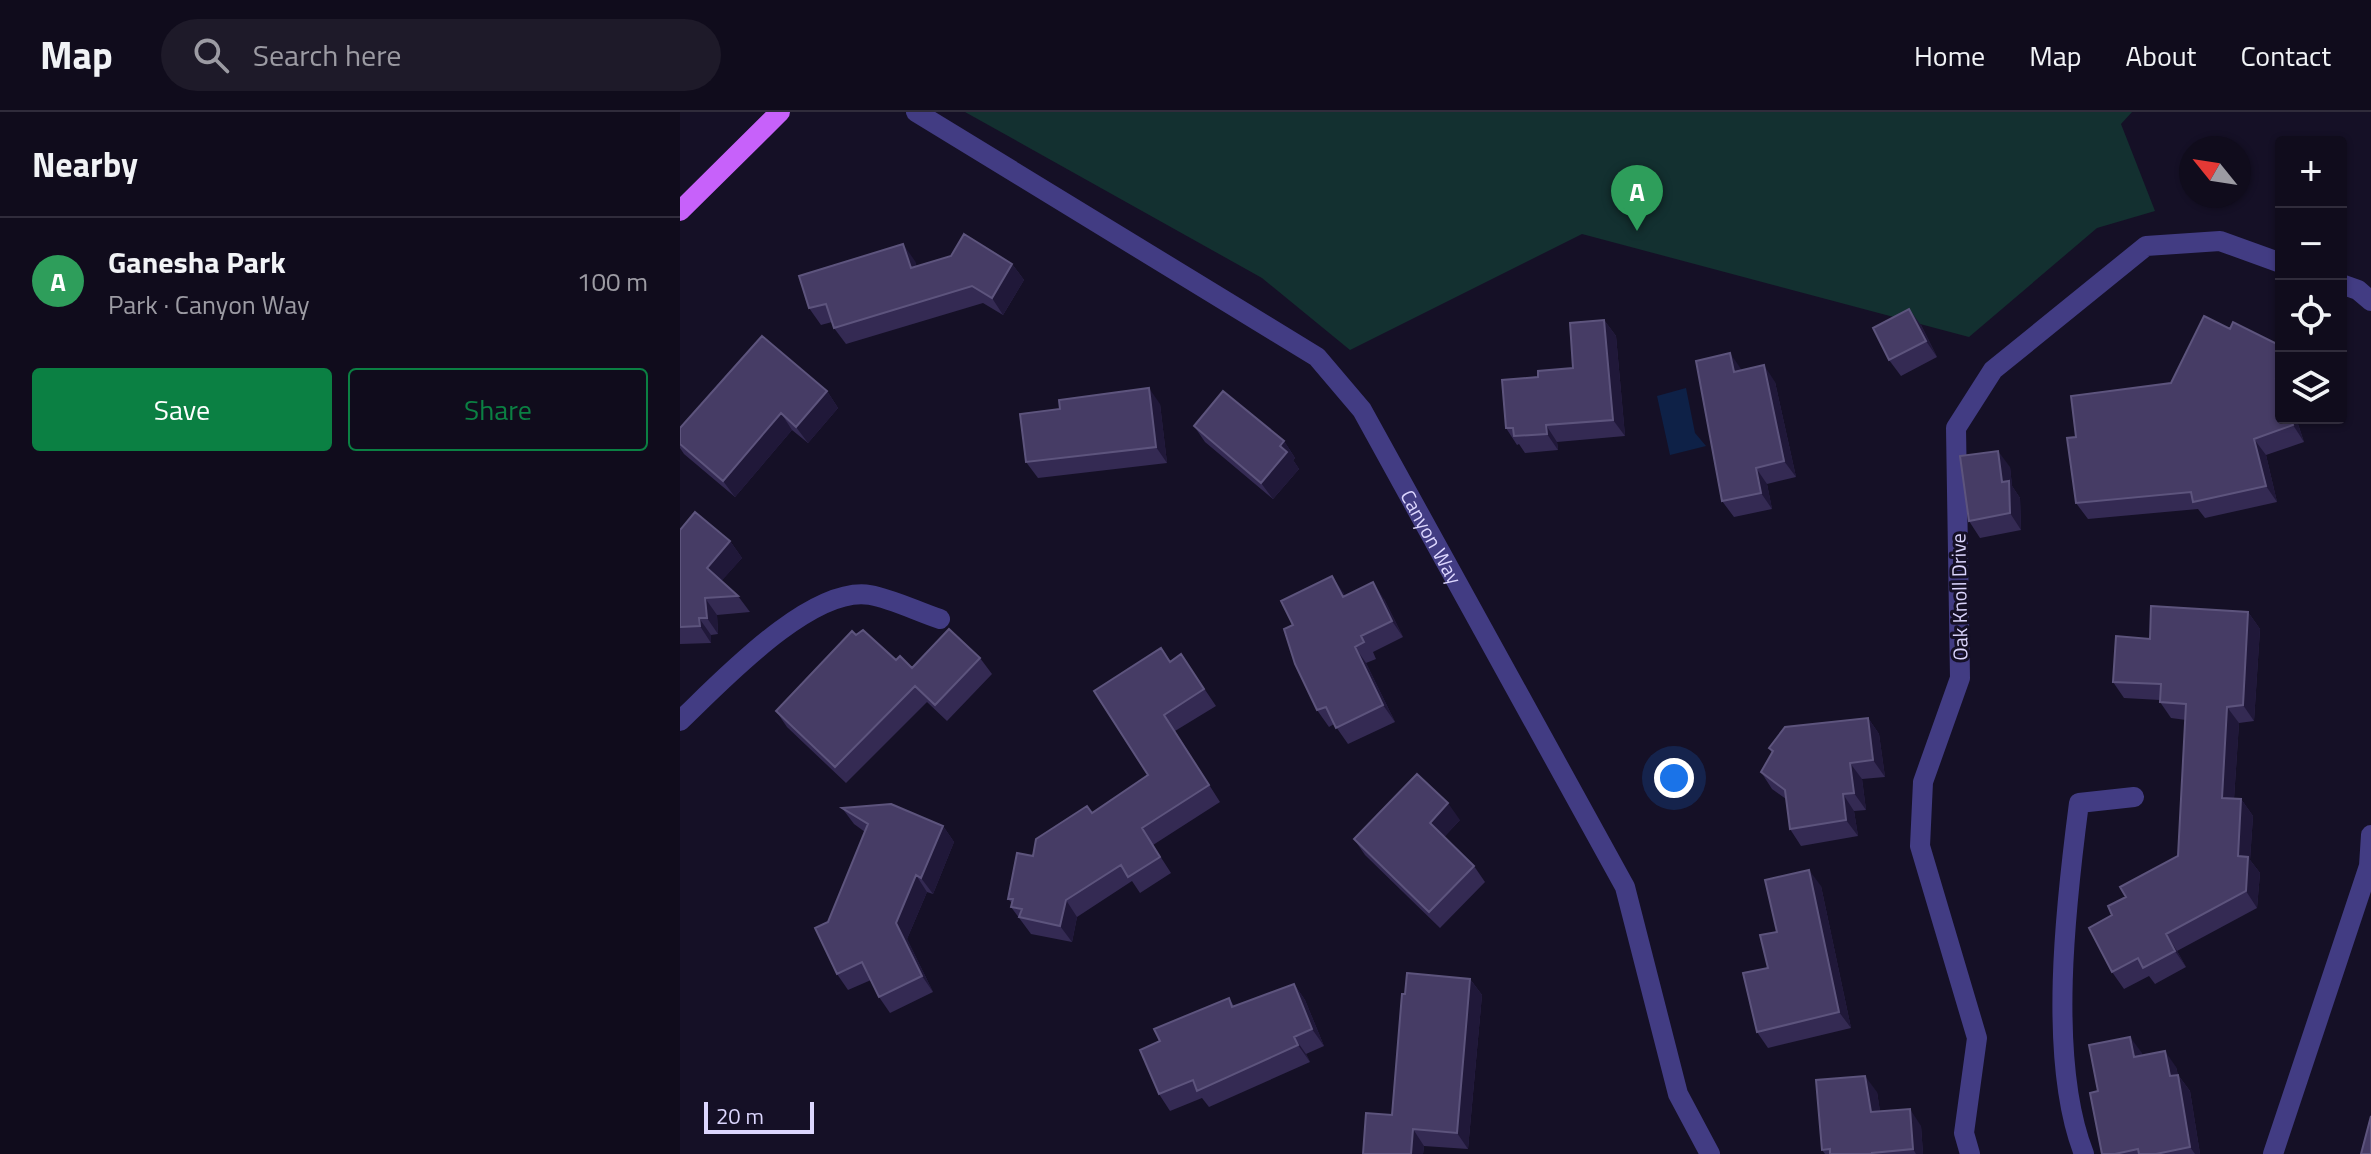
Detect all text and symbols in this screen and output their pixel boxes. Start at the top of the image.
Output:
search box [161,19,721,91]
text: Map [40,26,113,84]
text: Search here [253,32,402,78]
icon: search [189,33,233,77]
text: Home [1914,34,1985,77]
text: Map [2029,34,2082,77]
text: About [2126,34,2196,77]
text: Contact [2240,34,2331,77]
north arrow [2179,136,2251,208]
map controls [2275,136,2347,424]
button: + [2275,136,2347,208]
text: Nearby [32,138,138,190]
pin: A [1611,165,1663,231]
button: − [2275,208,2347,280]
text: Ganesha Park [108,239,286,285]
text: A [50,262,66,301]
text: 100 m [577,262,648,301]
button: locate [2275,280,2347,352]
text: Park · Canyon Way [108,285,310,324]
button: layers [2275,352,2347,424]
button: Save [32,368,332,451]
button: Share [348,368,648,451]
street label: Canyon Way [1393,484,1471,590]
street label: Oak Knoll Drive [1942,533,1976,661]
your location [1654,758,1694,798]
scale bar [704,1098,814,1134]
text: 20 m [716,1099,764,1133]

